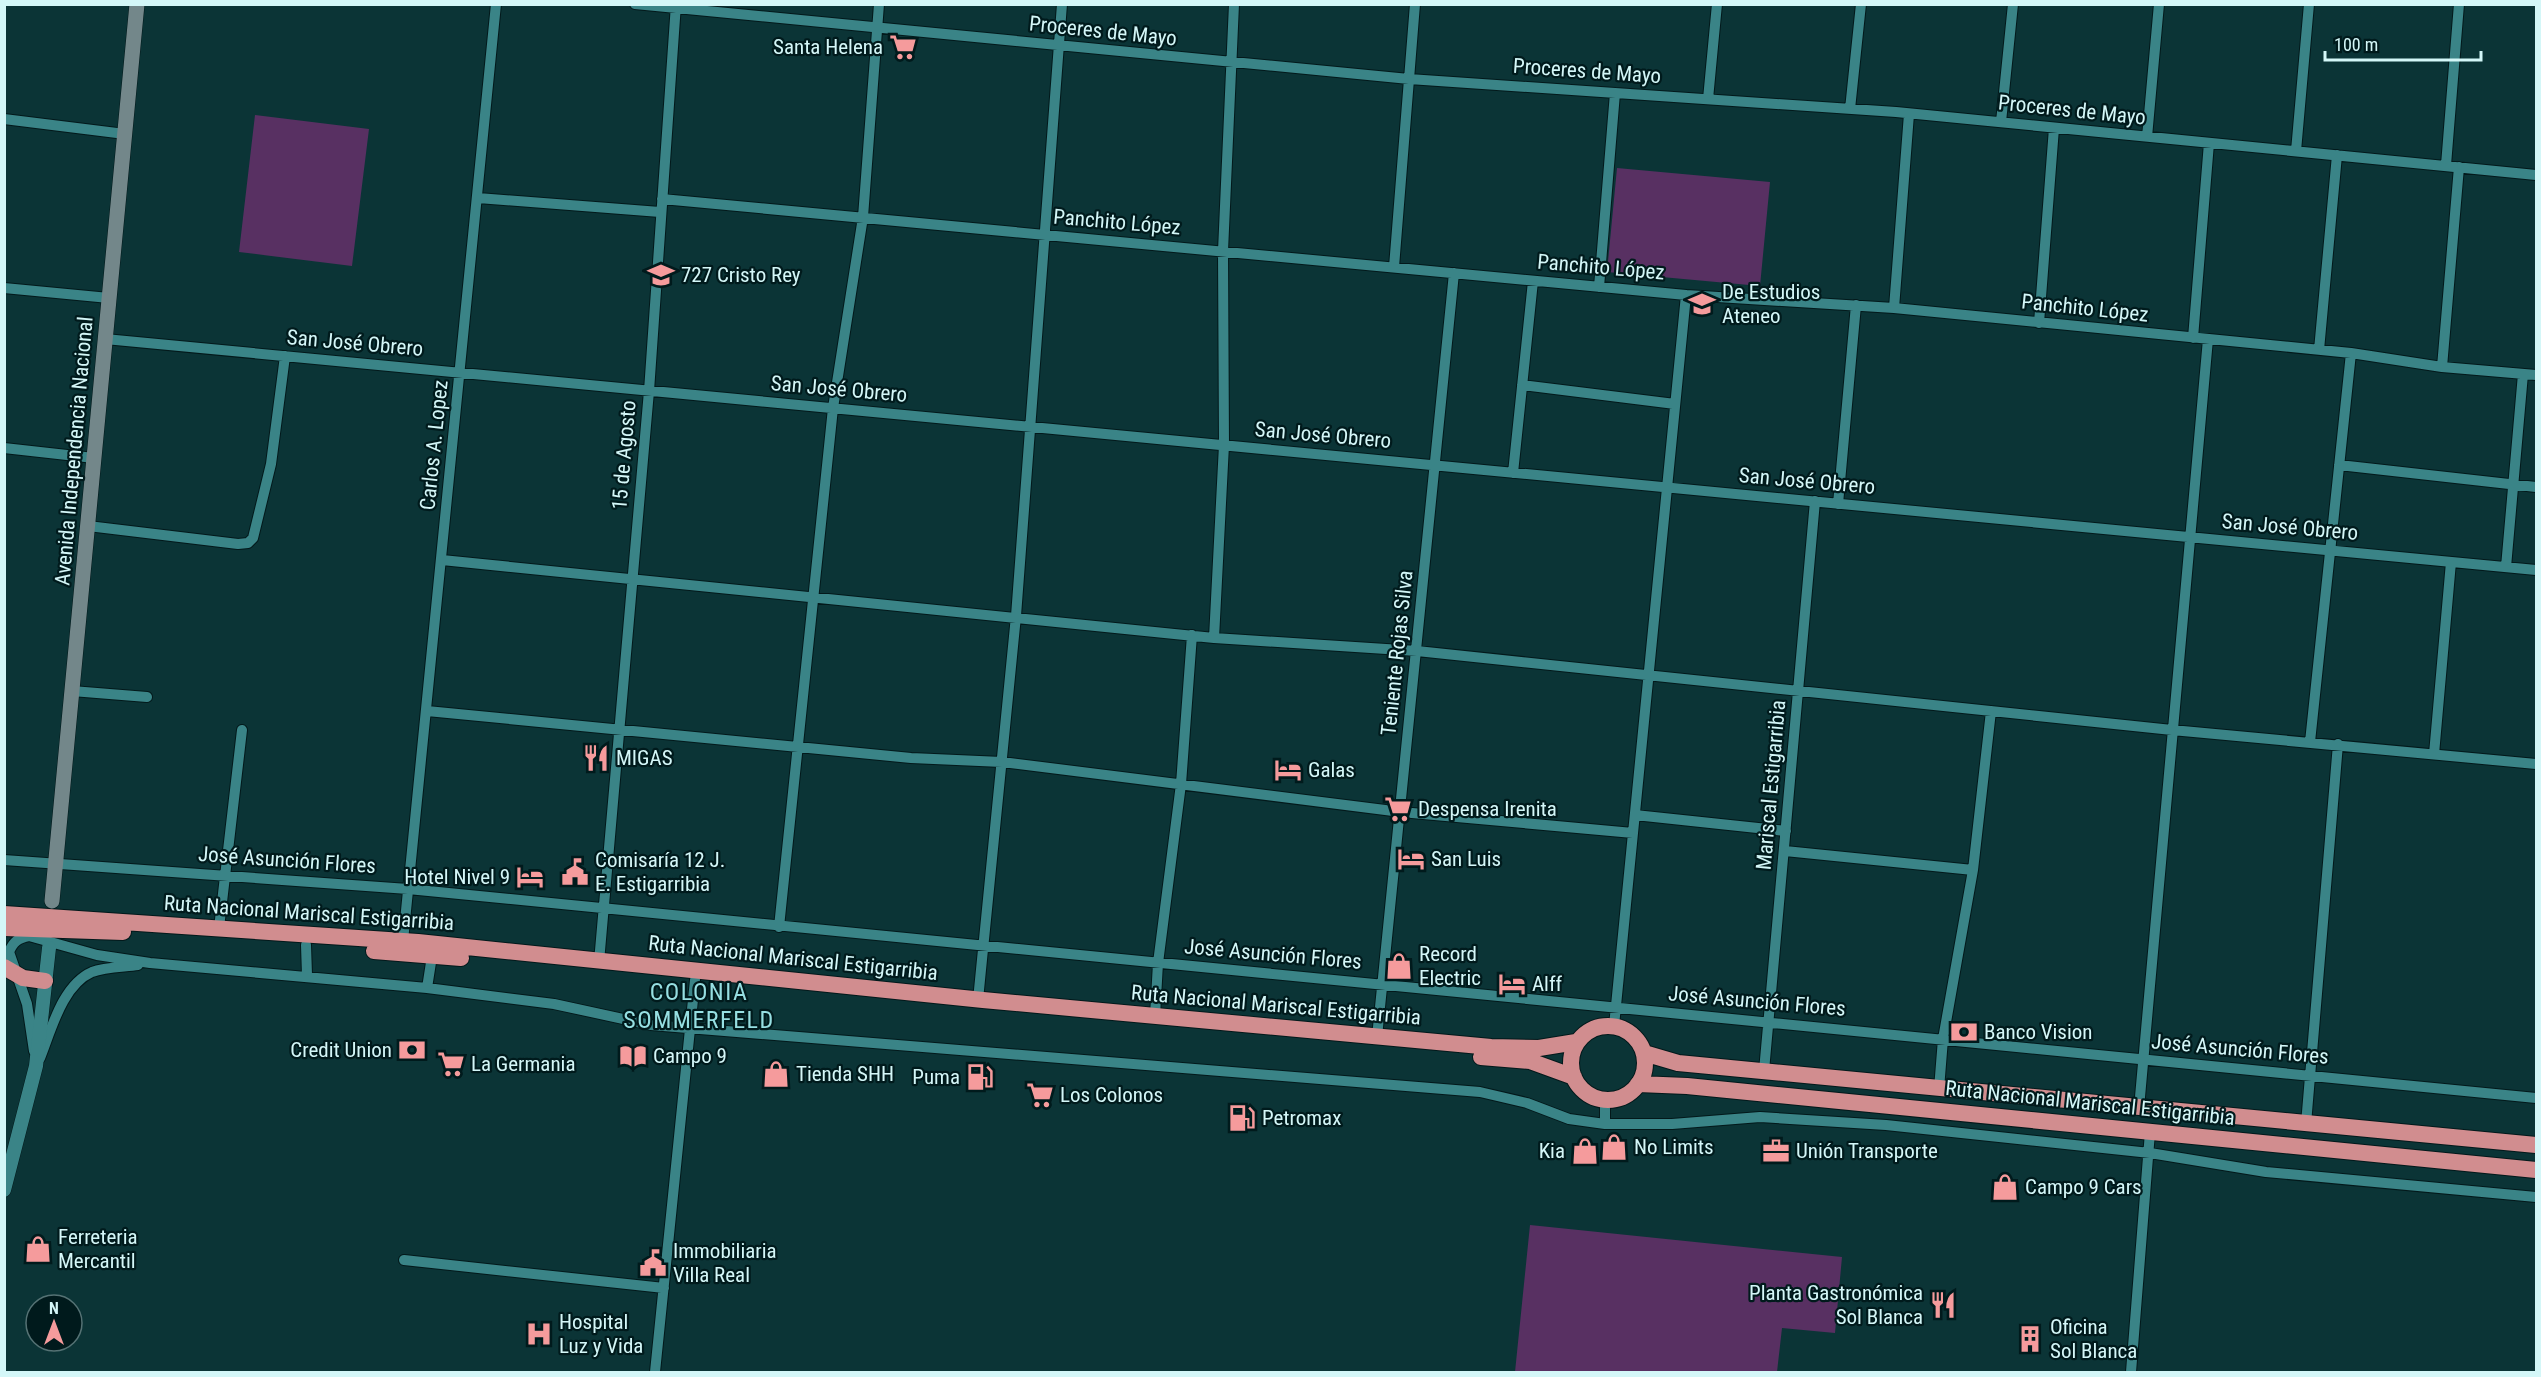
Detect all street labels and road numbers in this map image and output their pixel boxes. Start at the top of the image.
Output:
street label: Proceres de Mayo [1028,11,1178,51]
street label: Proceres de Mayo [1512,54,1662,88]
street label: Proceres de Mayo [1997,90,2147,130]
street label: Panchito López [1052,204,1182,240]
street label: Panchito López [1536,249,1666,285]
street label: Panchito López [2020,289,2150,327]
street label: Avenida Independencia Nacional [50,316,98,586]
street label: San José Obrero [286,325,424,361]
street label: San José Obrero [770,371,908,407]
street label: Carlos A. Lopez [415,379,453,511]
street label: 15 de Agosto [607,399,641,511]
street label: San José Obrero [1254,417,1392,453]
street label: San José Obrero [1738,463,1876,499]
street label: San José Obrero [2221,509,2359,545]
street label: Teniente Rojas Silva [1376,569,1418,737]
street label: Mariscal Estigarribia [1752,699,1790,871]
street label: José Asunción Flores [197,842,377,878]
street label: Ruta Nacional Mariscal Estigarribia [163,891,455,935]
street label: Ruta Nacional Mariscal Estigarribia [647,931,939,985]
street label: José Asunción Flores [1183,934,1363,974]
street label: Ruta Nacional Mariscal Estigarribia [1130,980,1422,1030]
street label: José Asunción Flores [1667,981,1847,1021]
street label: José Asunción Flores [2150,1029,2330,1069]
street label: Ruta Nacional Mariscal Estigarribia [1944,1076,2236,1130]

